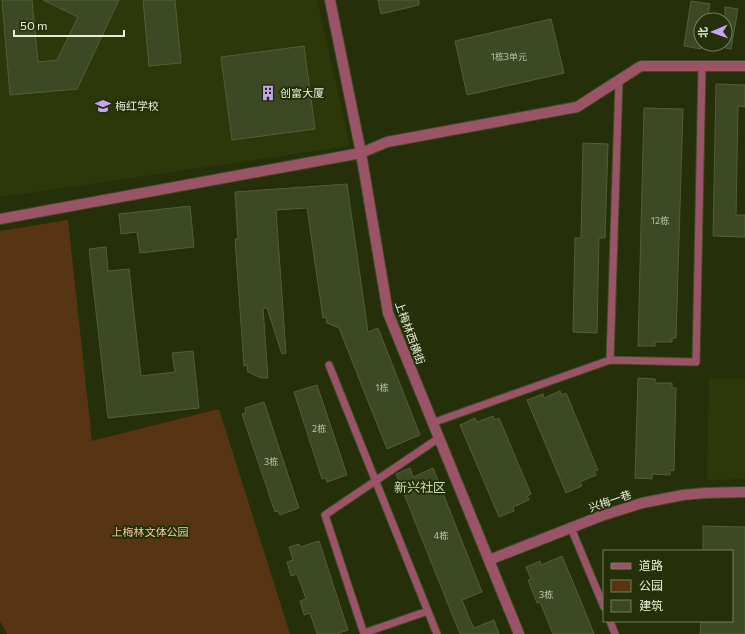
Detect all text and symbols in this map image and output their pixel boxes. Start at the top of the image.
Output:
scale bar [14,12,124,38]
north arrow [693,12,733,52]
text: 50 m [20,18,48,32]
text: 北 [696,27,709,38]
house number: 1栋3单元 [491,51,527,62]
building icon: 创富大厦 [259,84,277,102]
place label: 创富大厦 [280,86,324,99]
school or university icon: 梅红学校 [94,97,112,115]
place label: 梅红学校 [115,99,159,112]
house number: 12栋 [651,215,669,226]
street label: 上梅林西横街 [393,300,428,366]
house number: 1栋 [376,382,388,393]
house number: 2栋 [312,423,326,434]
house number: 3栋 [264,456,278,467]
district label: 新兴社区 [394,479,446,495]
street label: 兴梅一巷 [587,487,633,514]
park label: 上梅林文体公园 [112,525,189,538]
house number: 4栋 [434,530,448,541]
legend [603,550,733,622]
text: 道路 [639,558,663,572]
text: 公园 [639,578,663,592]
house number: 3栋 [539,589,553,600]
text: 建筑 [639,598,663,612]

